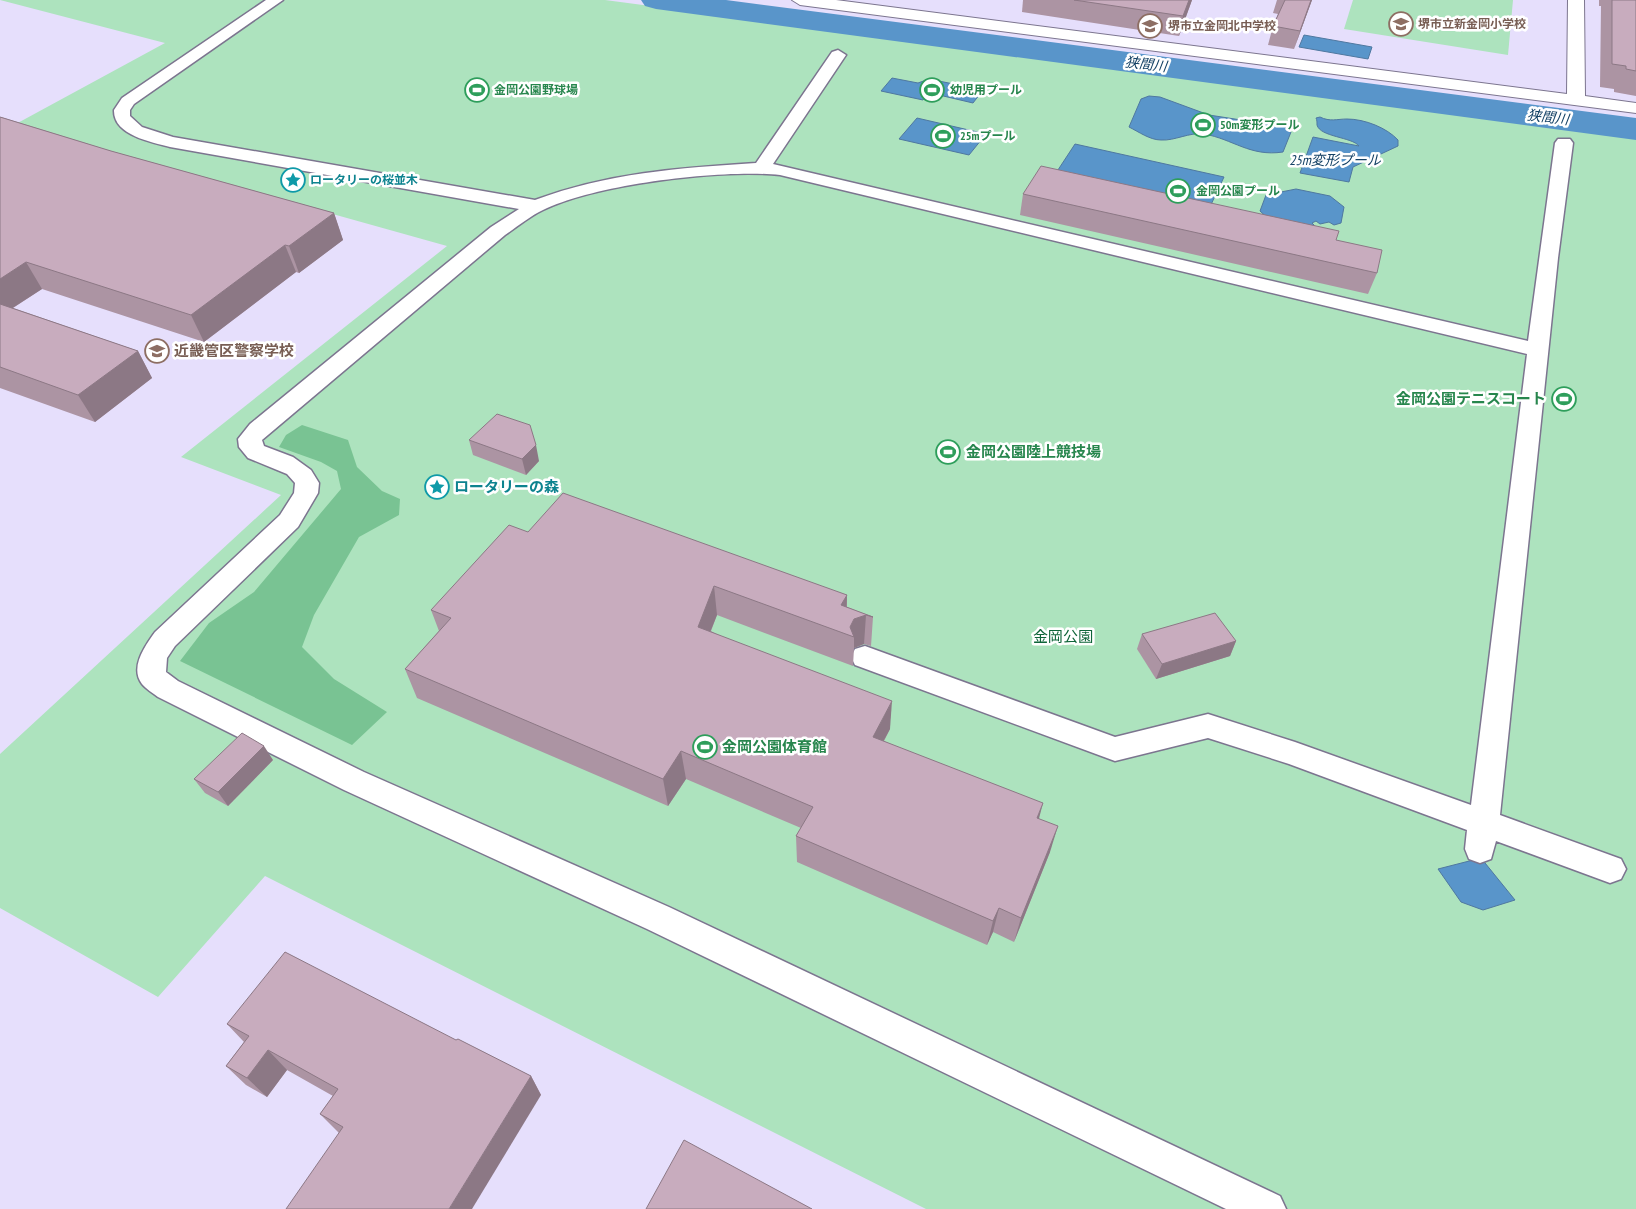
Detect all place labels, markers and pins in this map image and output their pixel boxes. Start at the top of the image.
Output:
school or university icon: 堺市立新金岡小学校 [1388,11,1414,37]
school or university icon: 堺市立金岡北中学校 [1137,13,1163,39]
place label: 堺市立新金岡小学校 [1418,16,1526,31]
place label: 堺市立金岡北中学校 [1168,18,1276,33]
sports icon: 金岡公園野球場 [464,77,490,103]
sports icon: 幼児用プール [919,77,945,103]
place label: 金岡公園野球場 [494,82,578,97]
place label: 幼児用プール [950,82,1022,97]
sports icon: 50m変形プール [1190,112,1216,138]
place label: 50m変形プール [1220,117,1299,132]
sports icon: 25mプール [930,123,956,149]
place label: 25mプール [960,128,1015,143]
place icon: ロータリーの桜並木 [280,167,306,193]
place label: ロータリーの桜並木 [310,172,418,187]
sports icon: 金岡公園プール [1165,178,1191,204]
place label: 金岡公園プール [1196,183,1280,198]
school or university icon: 近畿管区警察学校 [144,338,170,364]
place label: 近畿管区警察学校 [174,341,294,360]
sports icon: 金岡公園テニスコート [1551,386,1577,412]
place label: 金岡公園テニスコート [1396,389,1546,408]
sports icon: 金岡公園陸上競技場 [935,439,961,465]
place label: 金岡公園陸上競技場 [966,442,1101,461]
place icon: ロータリーの森 [424,474,450,500]
place label: ロータリーの森 [454,477,559,496]
sports icon: 金岡公園体育館 [692,734,718,760]
place label: 金岡公園体育館 [722,737,827,756]

